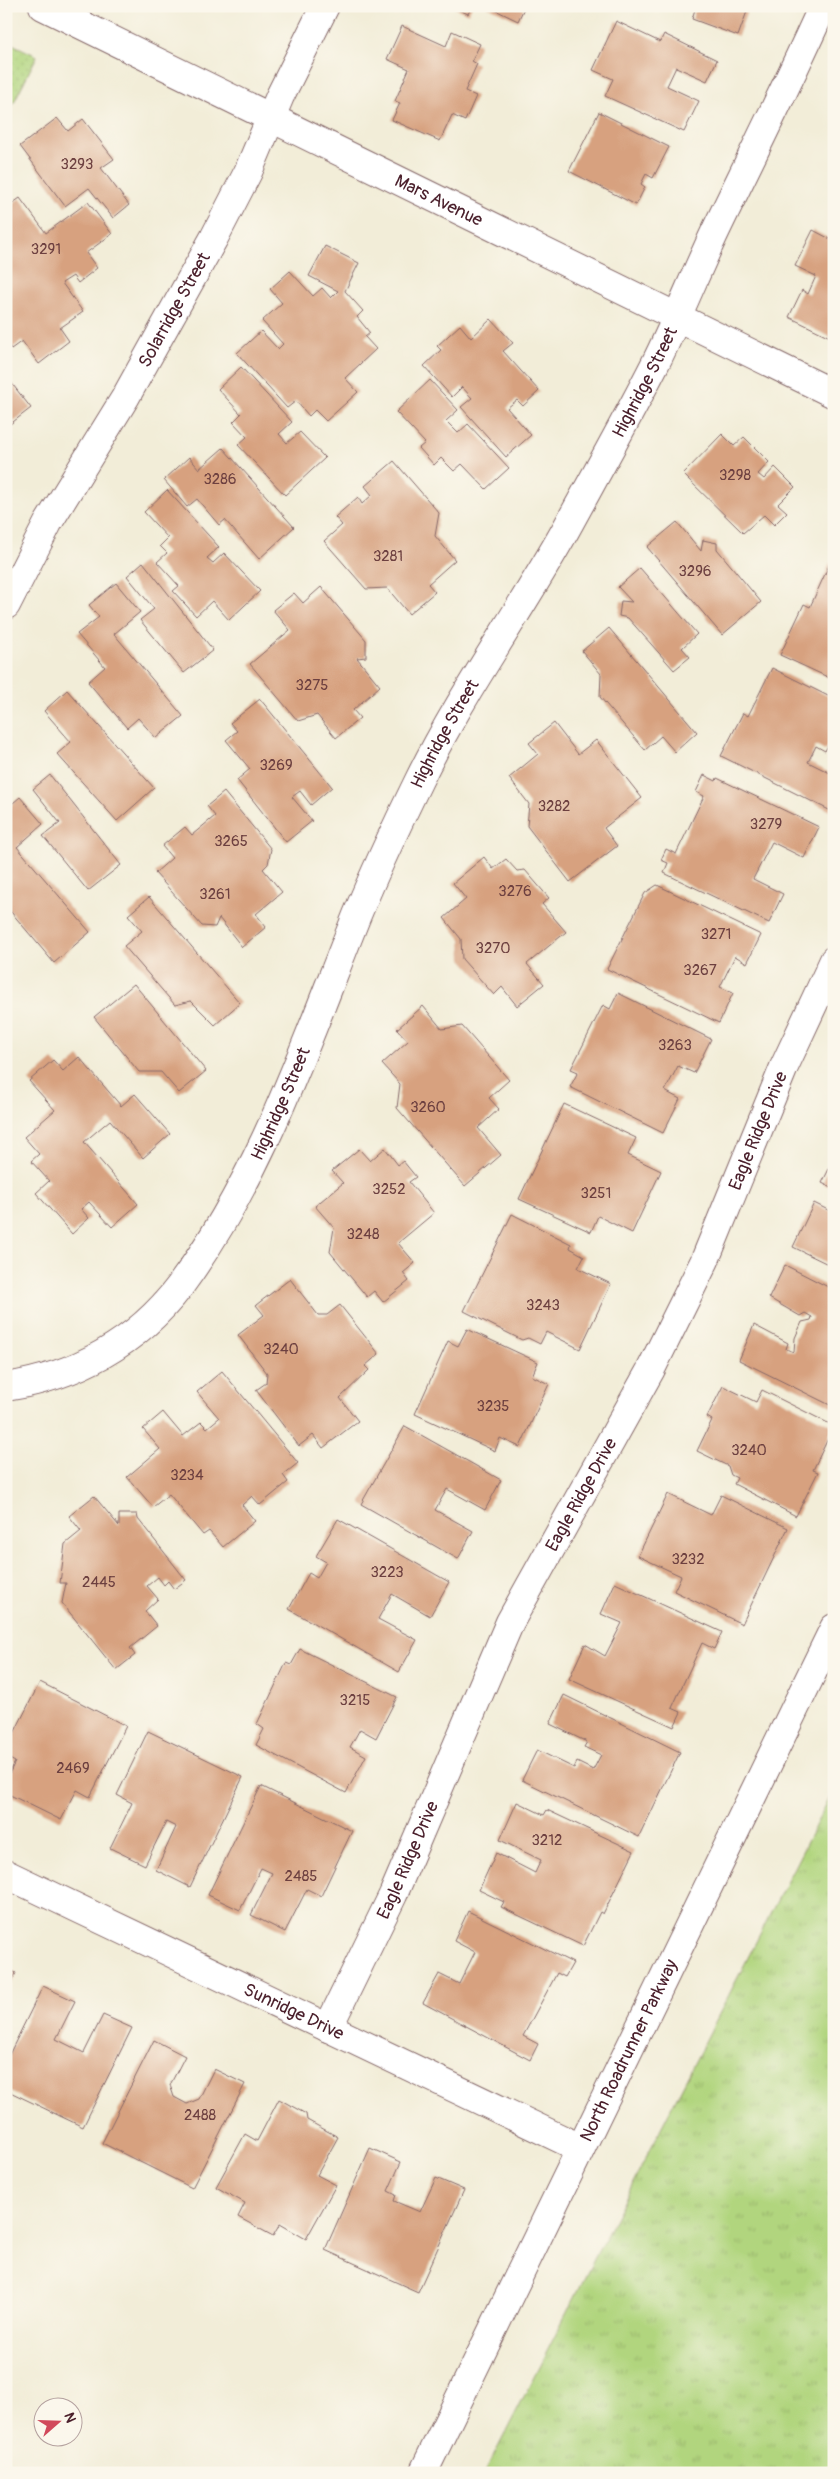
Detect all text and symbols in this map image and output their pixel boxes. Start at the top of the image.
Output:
house number: 3293 [61,155,93,174]
street label: Mars Avenue [391,169,487,232]
house number: 3291 [31,240,61,259]
street label: Solarridge Street [133,247,216,371]
street label: Highridge Street [607,322,683,442]
house number: 3298 [719,466,751,485]
house number: 3286 [203,470,237,489]
house number: 3281 [373,547,403,566]
house number: 3296 [678,562,712,581]
street label: Highridge Street [405,674,484,792]
house number: 3275 [296,676,328,695]
house number: 3269 [259,756,293,775]
house number: 3282 [538,797,570,816]
house number: 3279 [750,815,782,834]
house number: 3265 [214,832,248,851]
house number: 3276 [498,882,532,901]
house number: 3261 [199,885,231,904]
house number: 3271 [701,925,731,944]
house number: 3270 [476,939,510,958]
house number: 3267 [683,961,717,980]
house number: 3263 [658,1036,692,1055]
street label: Highridge Street [245,1043,316,1164]
street label: Eagle Ridge Drive [723,1068,793,1194]
house number: 3260 [410,1098,446,1117]
house number: 3252 [372,1180,406,1199]
house number: 3251 [581,1184,611,1203]
house number: 3248 [346,1225,380,1244]
house number: 3243 [526,1296,560,1315]
house number: 3240 [263,1340,299,1359]
house number: 3235 [477,1397,509,1416]
street label: Eagle Ridge Drive [540,1434,622,1555]
house number: 3240 [731,1441,767,1460]
house number: 3234 [170,1466,204,1485]
house number: 3232 [671,1550,705,1569]
house number: 3223 [370,1563,404,1582]
house number: 2445 [82,1573,116,1592]
house number: 3215 [340,1691,370,1710]
house number: 2469 [56,1759,90,1778]
street label: Eagle Ridge Drive [372,1797,444,1923]
house number: 3212 [531,1831,563,1850]
house number: 2485 [285,1867,317,1886]
street label: North Roadrunner Parkway [574,1955,683,2145]
street label: Sunridge Drive [240,1978,348,2045]
house number: 2488 [184,2106,217,2125]
north arrow [32,2396,82,2446]
text: N [60,2410,79,2425]

